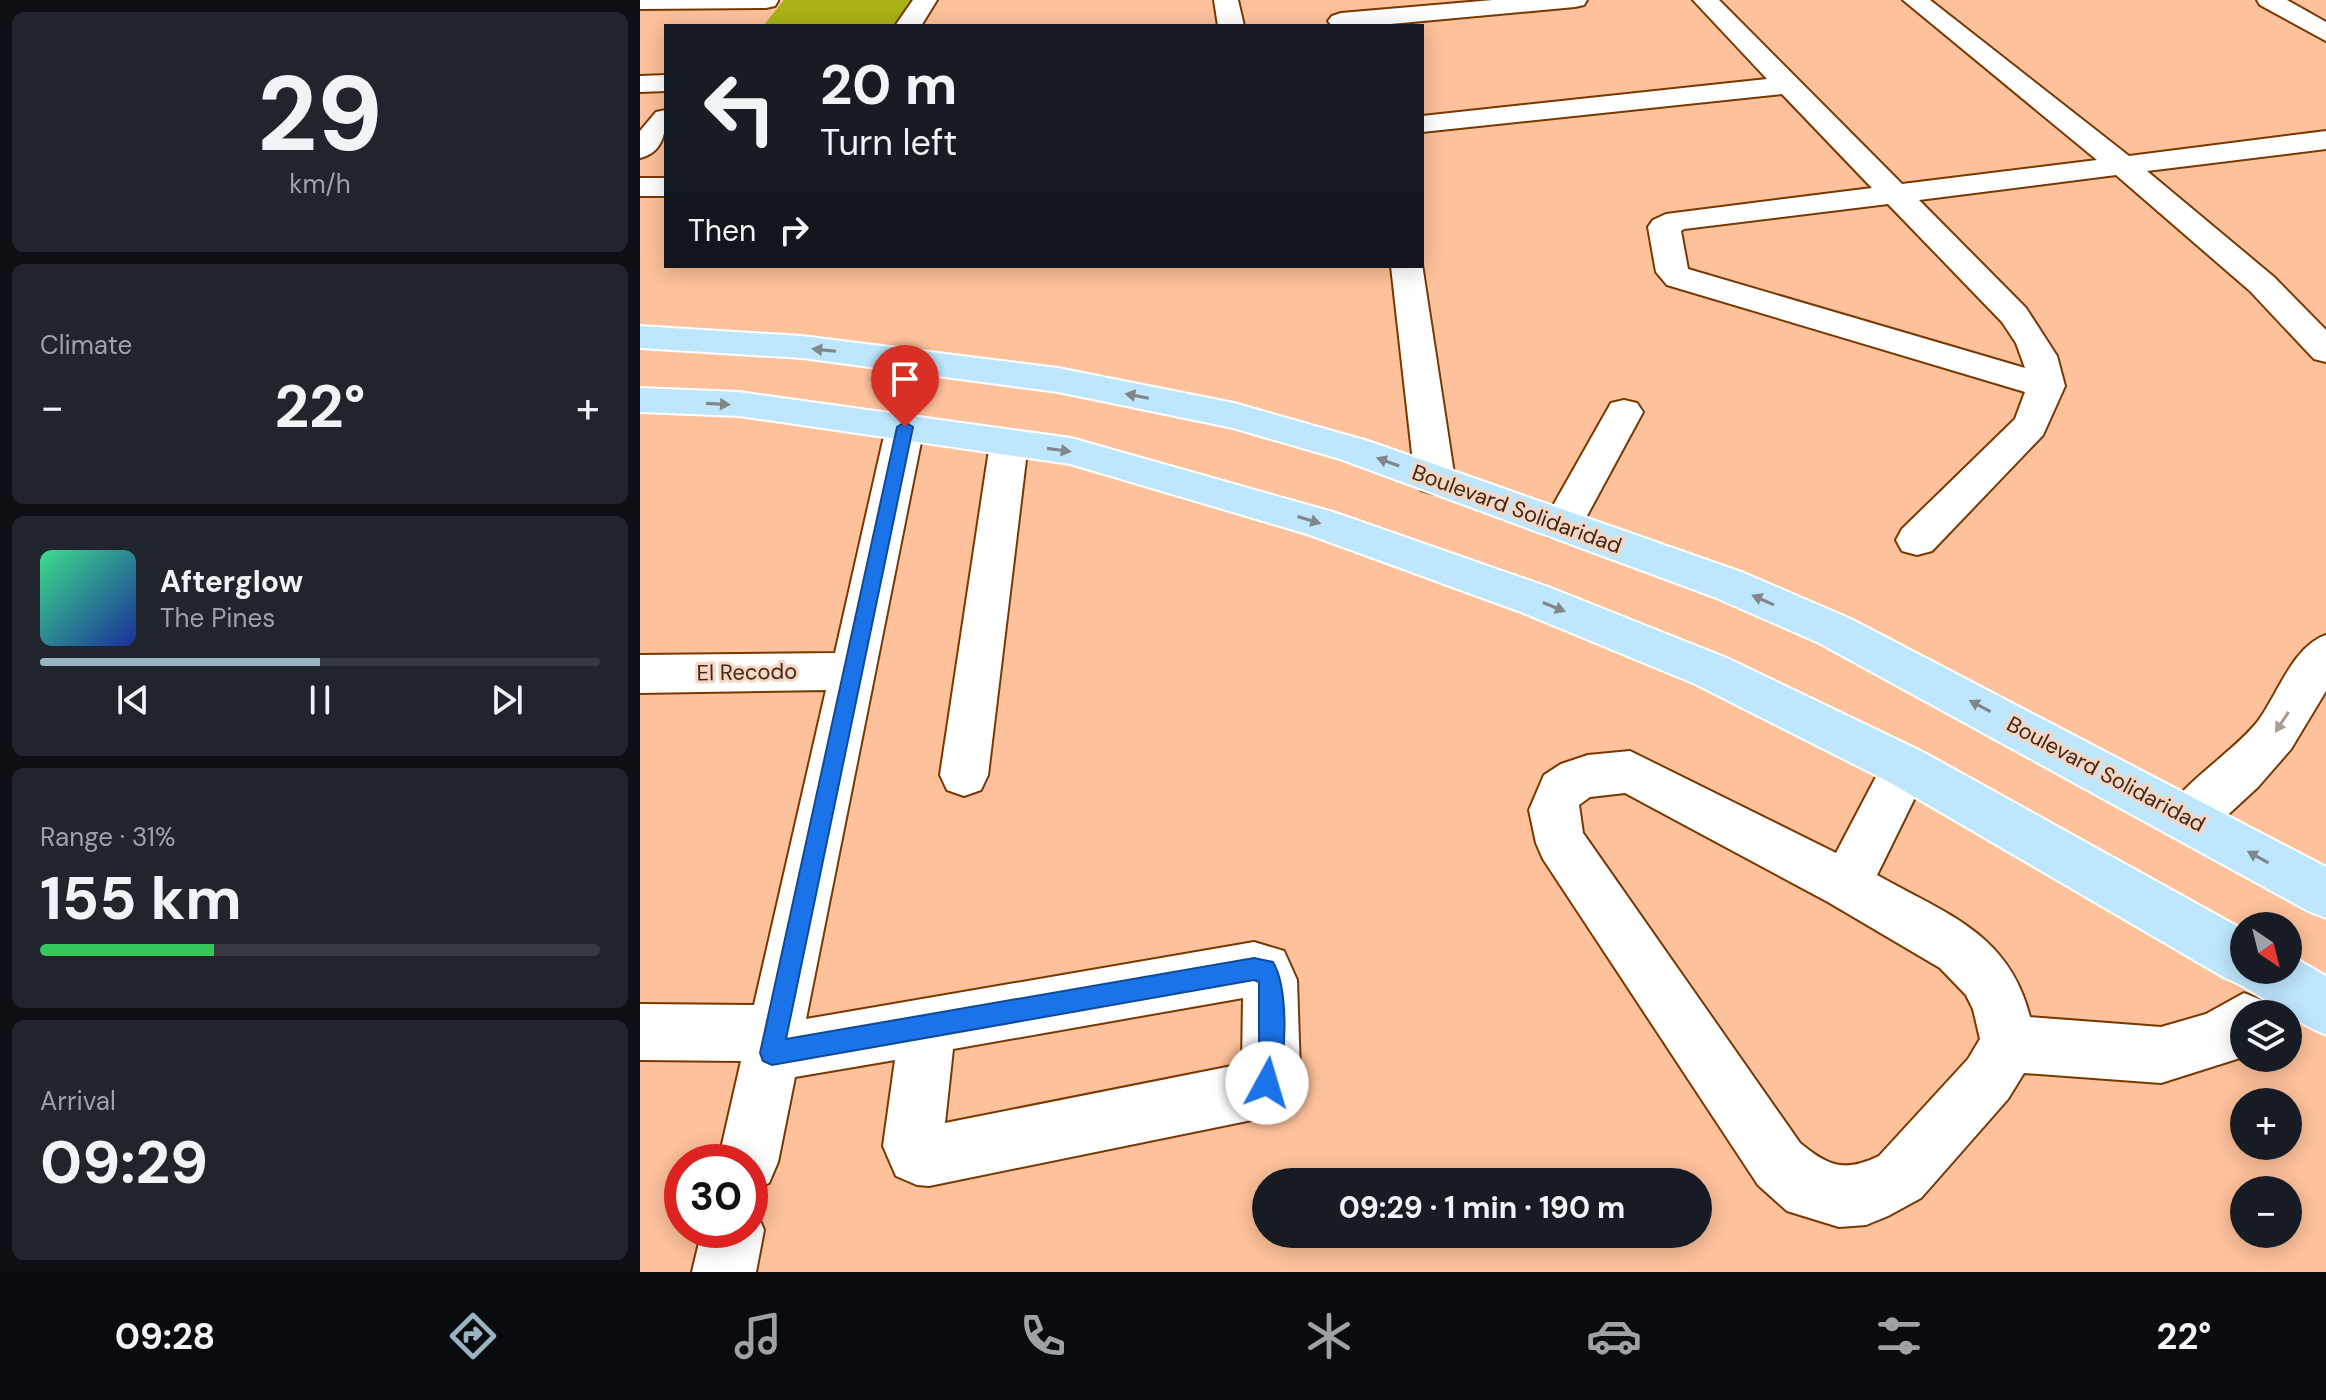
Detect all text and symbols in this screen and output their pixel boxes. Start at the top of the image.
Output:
text: 29 [257,47,383,182]
text: 20 m [820,48,957,121]
icon: left [688,56,792,160]
text: Turn left [820,119,957,166]
text: km/h [289,167,351,201]
icon: right [772,208,816,252]
text: Then [688,211,756,250]
text: Climate [40,328,132,362]
one-way arrow [812,343,837,356]
pin [871,345,939,427]
icon: arrive [883,357,927,401]
text: 22° [274,367,366,446]
text: − [40,378,64,436]
text: + [576,378,600,436]
one-way arrow [1124,389,1149,402]
one-way arrow [706,397,731,410]
one-way arrow [1047,444,1072,456]
one-way arrow [1376,455,1400,468]
street label: Boulevard Solidaridad [1408,458,1626,560]
one-way arrow [1297,514,1321,527]
text: Afterglow [160,562,303,601]
one-way arrow [1752,593,1775,606]
text: The Pines [160,601,275,635]
one-way arrow [1542,601,1566,614]
street label: El Recodo [696,657,798,687]
icon: previous [111,678,155,722]
icon: pause [298,678,342,722]
icon: next [485,678,529,722]
one-way arrow [1968,699,1991,713]
street label: Boulevard Solidaridad [2002,709,2210,839]
one-way arrow [2276,711,2290,733]
text: Range · 31% [40,820,175,854]
one-way arrow [2246,850,2269,863]
text: 155 km [40,859,242,938]
north arrow [2230,912,2302,984]
map controls [2230,912,2302,1248]
button: layers [2230,1000,2302,1072]
position arrow [1225,1041,1309,1125]
text: Arrival [40,1084,116,1118]
button: + [2230,1088,2302,1160]
text: 09:29 [40,1123,208,1202]
speed limit sign: 30 [664,1144,768,1248]
button: − [2230,1176,2302,1248]
text: 09:29 · 1 min · 190 m [1339,1188,1625,1227]
icon: directions [445,1308,501,1364]
icon: music [730,1308,786,1364]
icon: phone [1015,1308,1071,1364]
icon: climate [1301,1308,1357,1364]
icon: car [1586,1308,1642,1364]
icon: filters [1871,1308,1927,1364]
text: 09:28 [115,1313,215,1360]
text: 22° [2157,1313,2211,1360]

